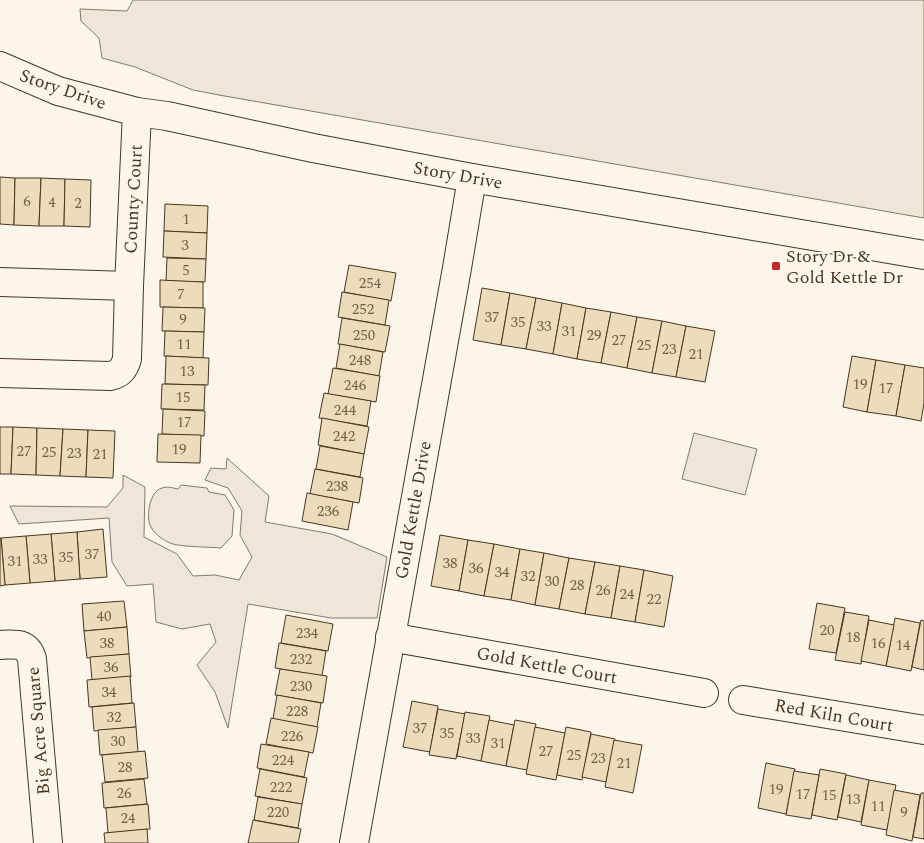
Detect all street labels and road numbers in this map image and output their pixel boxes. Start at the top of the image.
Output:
street label: Story Drive [16,62,110,117]
street label: County Court [117,144,150,254]
street label: Story Drive [411,154,505,197]
street label: Gold Kettle Drive [388,439,439,581]
street label: Gold Kettle Court [474,640,619,691]
street label: Big Acre Square [19,666,58,796]
street label: Red Kiln Court [772,692,895,739]

